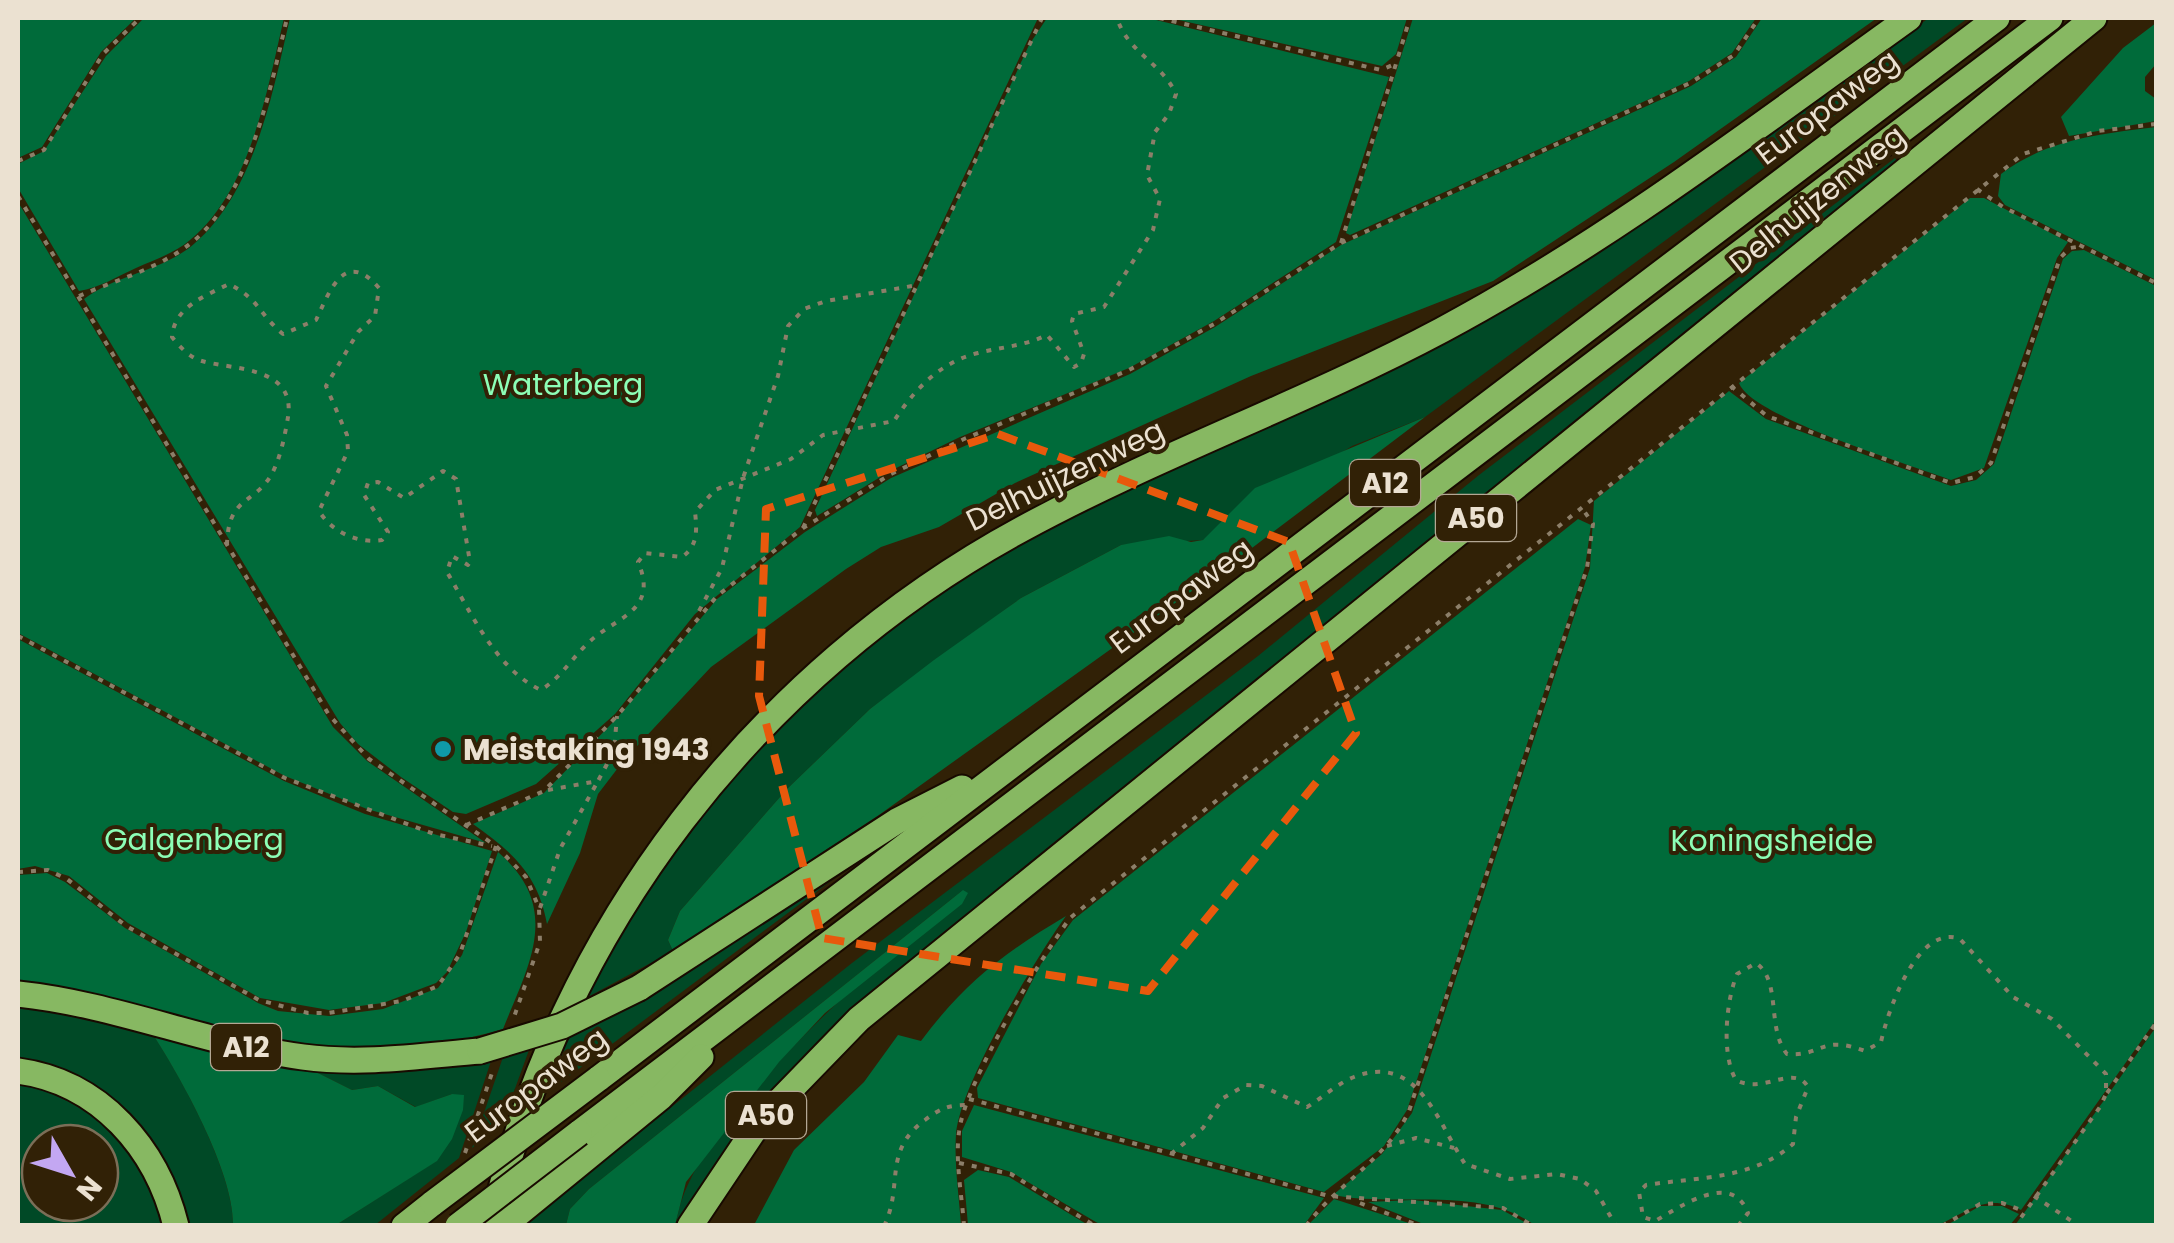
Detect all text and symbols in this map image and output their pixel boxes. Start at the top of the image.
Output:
street label: Europaweg [1747,39,1907,175]
street label: Delhuijzenweg [1720,115,1914,283]
park label: Waterberg [483,363,643,406]
street label: Delhuijzenweg [959,408,1171,542]
road number: A12 [1350,460,1420,506]
road number: A50 [1436,495,1516,541]
street label: Europaweg [1101,528,1261,664]
place label: Meistaking 1943 [463,728,710,771]
marker: Meistaking 1943 [432,738,454,760]
park label: Galgenberg [104,818,284,861]
park label: Koningsheide [1671,819,1873,862]
street label: Europaweg [456,1017,616,1153]
road number: A12 [211,1024,281,1070]
road number: A50 [726,1092,806,1138]
north arrow [20,1123,120,1223]
text: N [67,1168,111,1209]

